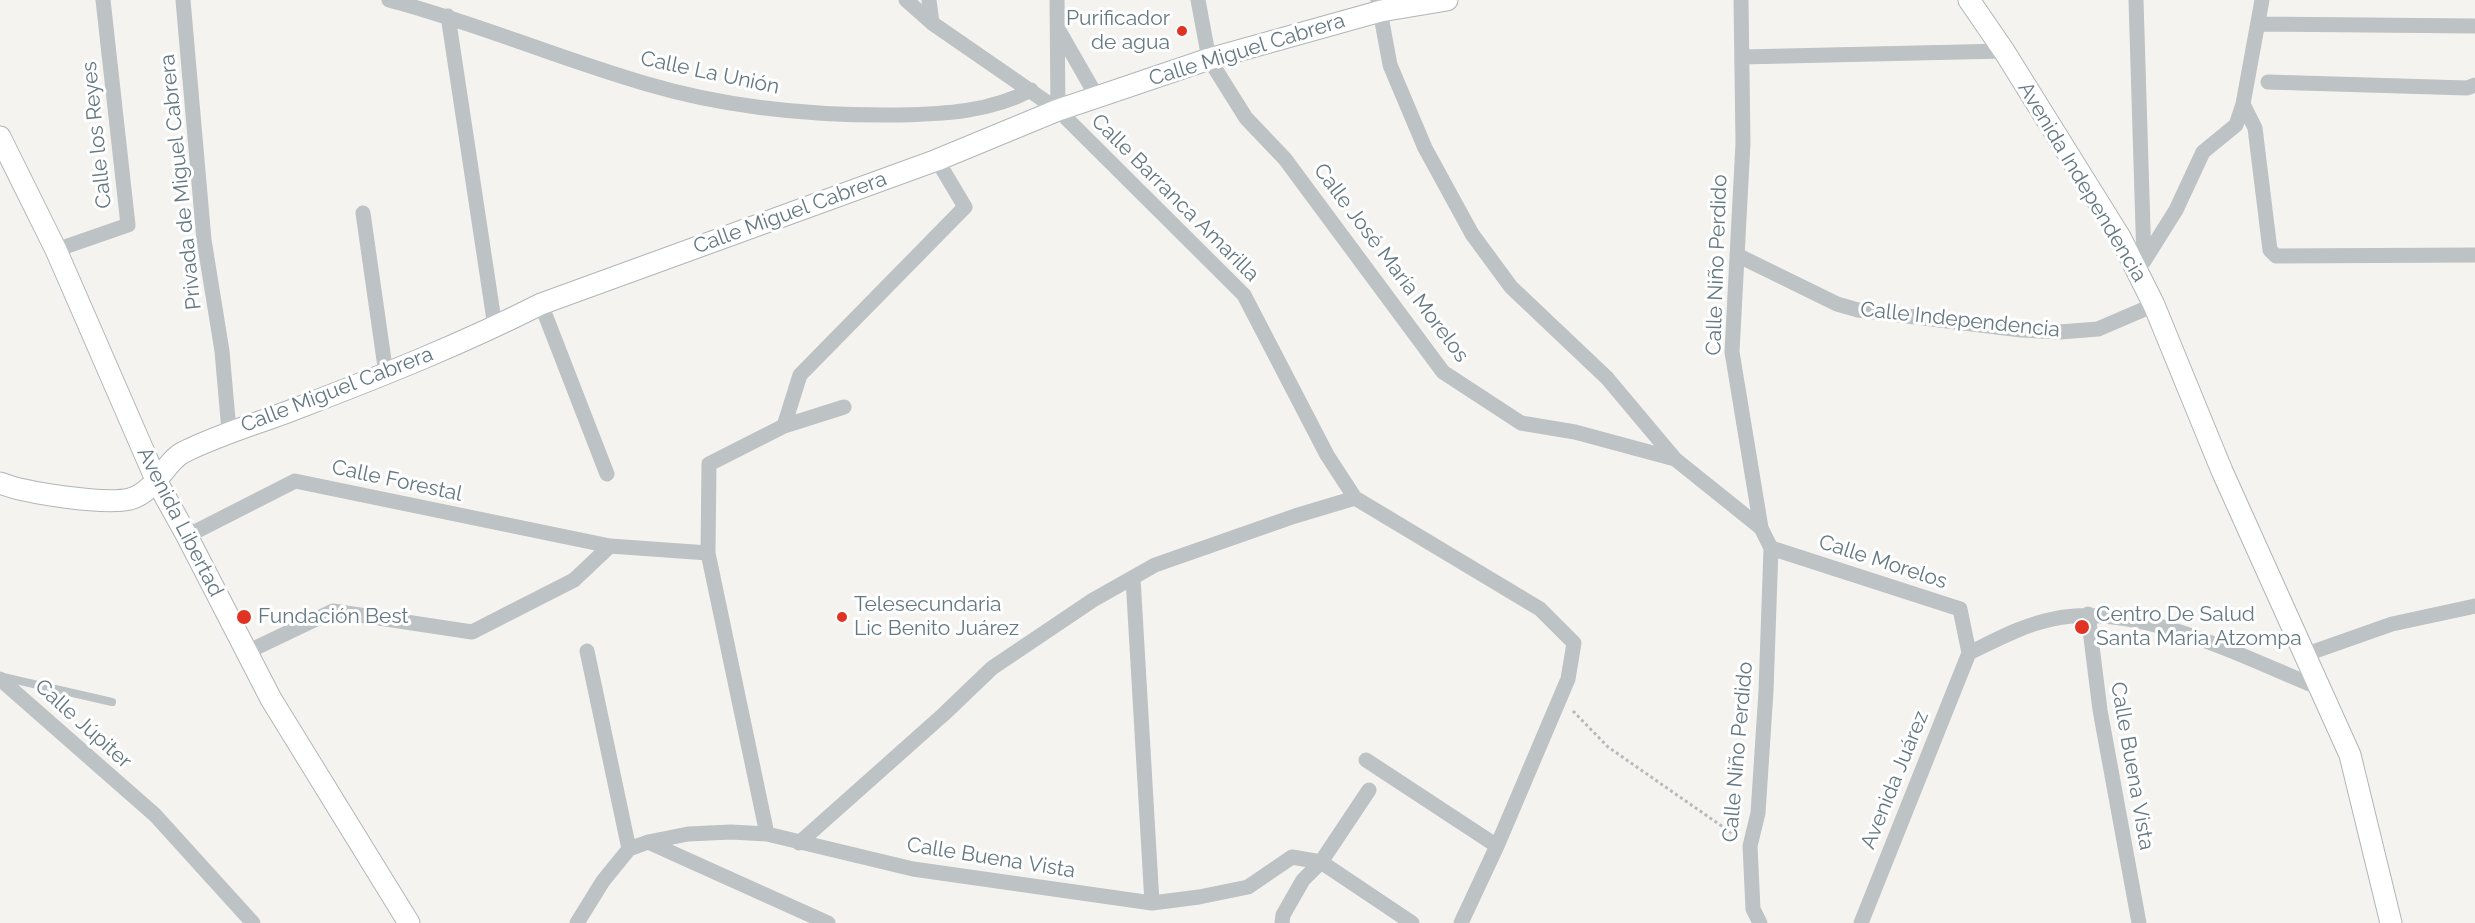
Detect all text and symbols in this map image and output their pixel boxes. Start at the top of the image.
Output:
place label: Purificador de agua [1066,6,1170,56]
street label: Calle Miguel Cabrera [1146,8,1348,92]
marker: Purificador de agua [1175,24,1189,38]
street label: Calle La Unión [638,46,782,100]
street label: Privada de Miguel Cabrera [155,53,207,311]
street label: Calle los Reyes [77,60,117,210]
street label: Avenida Independencia [2012,77,2152,287]
street label: Calle Barranca Amarilla [1086,109,1264,287]
street label: Calle José María Morelos [1308,159,1474,367]
street label: Calle Miguel Cabrera [690,166,890,260]
street label: Calle Niño Perdido [1701,174,1733,356]
street label: Calle Independencia [1859,297,2061,343]
street label: Calle Miguel Cabrera [237,342,437,438]
street label: Avenida Libertad [131,443,229,601]
street label: Calle Forestal [329,455,465,507]
street label: Calle Morelos [1816,529,1950,595]
place label: Telesecundaria Lic Benito Juárez [854,592,1019,642]
place label: Centro De Salud Santa Maria Atzompa [2096,602,2302,652]
place label: Fundación Best [258,604,409,630]
marker: Fundación Best [235,608,253,626]
marker: Telesecundaria Lic Benito Juárez [835,610,849,624]
marker: Centro De Salud Santa Maria Atzompa [2073,618,2091,636]
street label: Calle Niño Perdido [1718,661,1758,843]
street label: Calle Júpiter [29,674,137,774]
street label: Calle Buena Vista [2105,680,2159,852]
street label: Avenida Juárez [1856,707,1934,853]
street label: Calle Buena Vista [905,832,1077,884]

